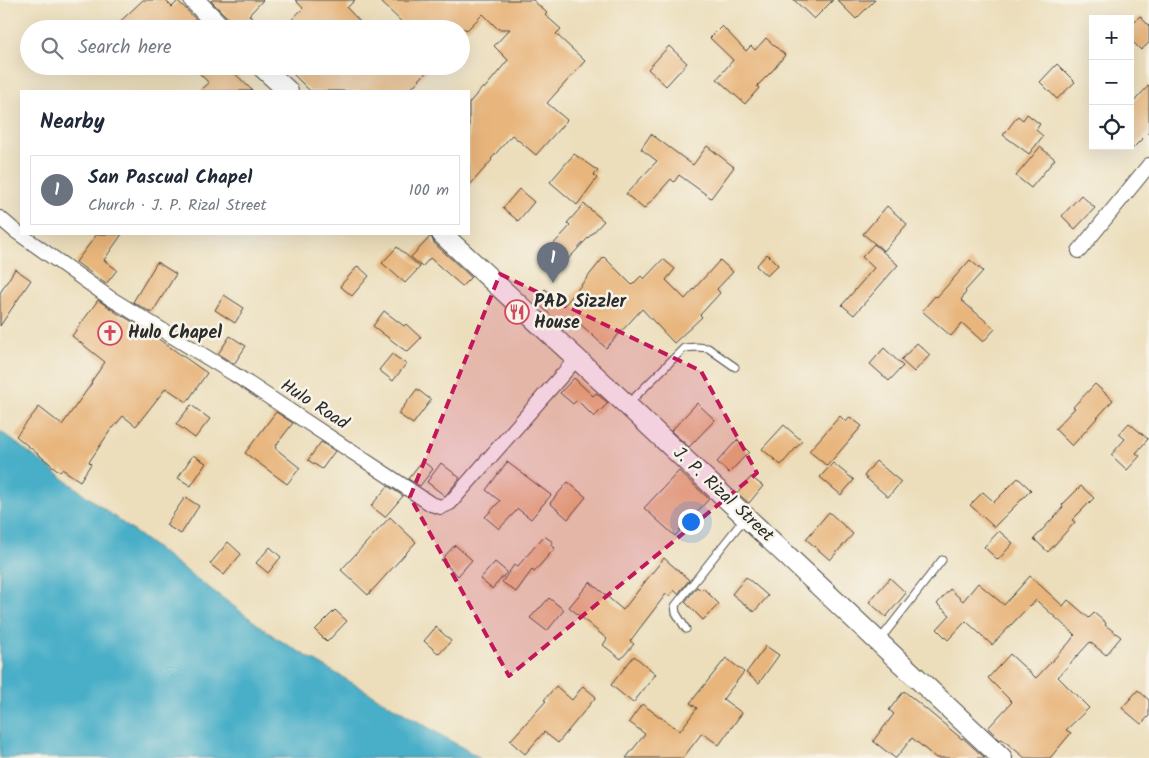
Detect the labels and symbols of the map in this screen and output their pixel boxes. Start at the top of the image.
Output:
pin: 1 [537,242,569,283]
place label: PAD Sizzler House [534,288,628,338]
restaurant icon: PAD Sizzler House [504,299,530,325]
place label: Hulo Chapel [128,319,222,348]
church icon: Hulo Chapel [97,320,123,346]
street label: Hulo Road [274,372,355,439]
street label: J. P. Rizal Street [666,440,781,550]
your location [678,509,704,535]

